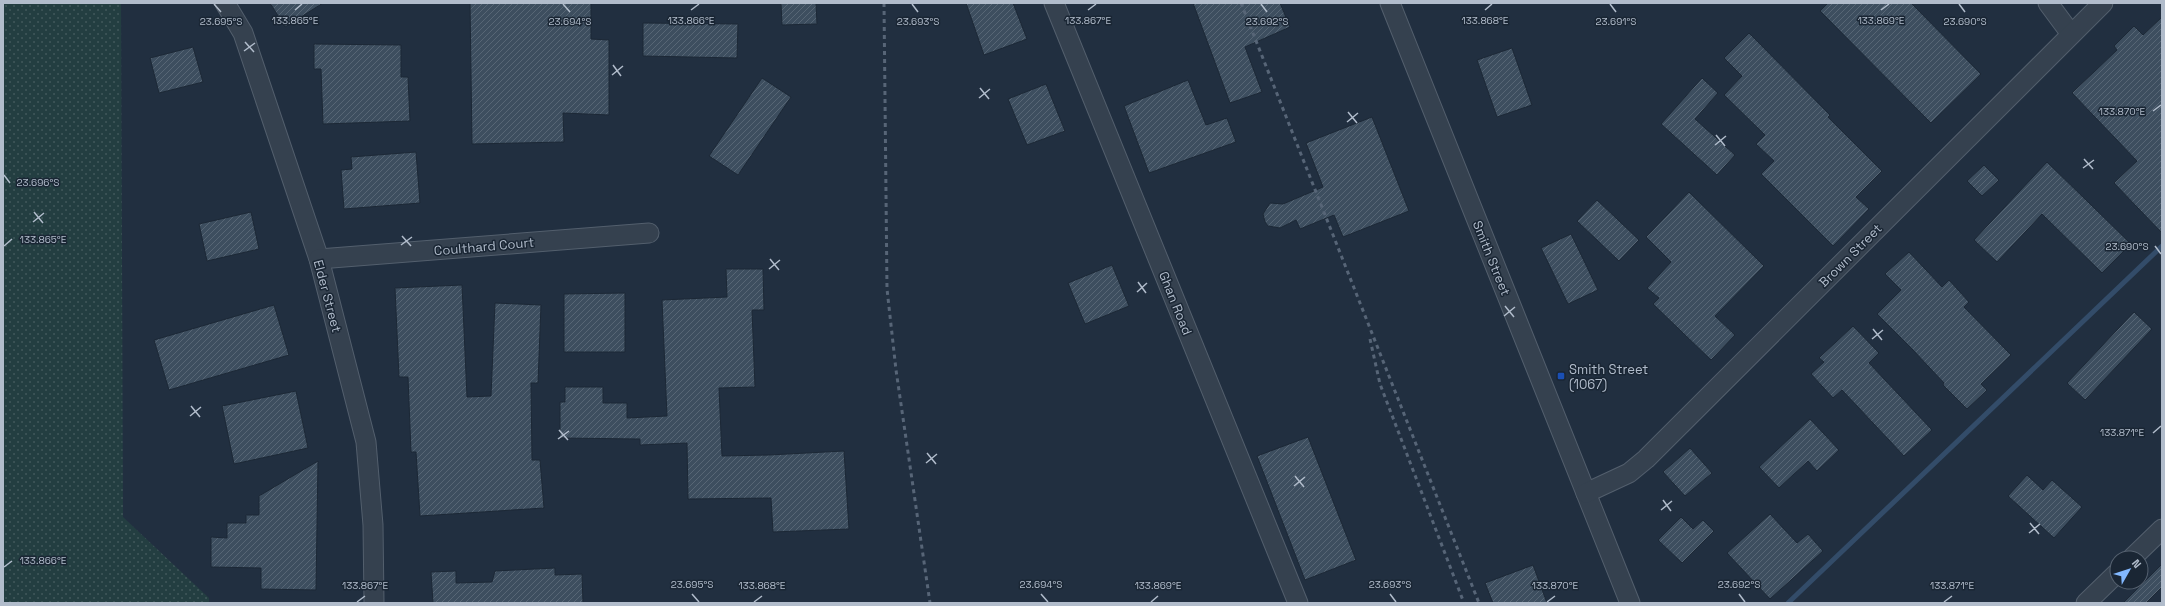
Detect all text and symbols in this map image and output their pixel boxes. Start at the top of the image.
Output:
text: 133.865°E [272,14,319,27]
text: 133.866°E [668,14,715,27]
text: 133.867°E [1065,14,1111,27]
text: 133.868°E [1462,14,1509,27]
text: 133.869°E [1858,14,1905,27]
text: 23.695°S [200,15,242,28]
text: 23.694°S [549,15,591,28]
text: 23.693°S [897,15,939,28]
text: 23.692°S [1246,15,1288,28]
text: 23.691°S [1596,15,1636,28]
text: 23.690°S [1943,15,1987,28]
text: 133.870°E [2099,105,2146,118]
text: 23.696°S [17,176,59,189]
street label: Smith Street [1469,218,1514,298]
street label: Brown Street [1815,220,1886,291]
text: 133.865°E [20,233,67,246]
street label: Coulthard Court [433,234,535,259]
text: 23.690°S [2105,240,2149,253]
street label: Elder Street [310,258,345,334]
street label: Ghan Road [1155,269,1196,338]
place label: Smith Street (1067) [1569,361,1648,393]
marker: Smith Street (1067) [1556,371,1566,381]
text: 133.871°E [2100,426,2144,439]
north arrow [2109,550,2149,590]
text: 133.866°E [20,554,67,567]
text: N [2129,556,2145,571]
text: 23.695°S [671,578,713,591]
text: 23.694°S [1020,578,1062,591]
text: 23.693°S [1369,578,1411,591]
text: 23.692°S [1718,578,1760,591]
text: 133.867°E [342,579,388,592]
text: 133.868°E [739,579,786,592]
text: 133.869°E [1135,579,1182,592]
text: 133.870°E [1532,579,1579,592]
text: 133.871°E [1930,579,1974,592]

